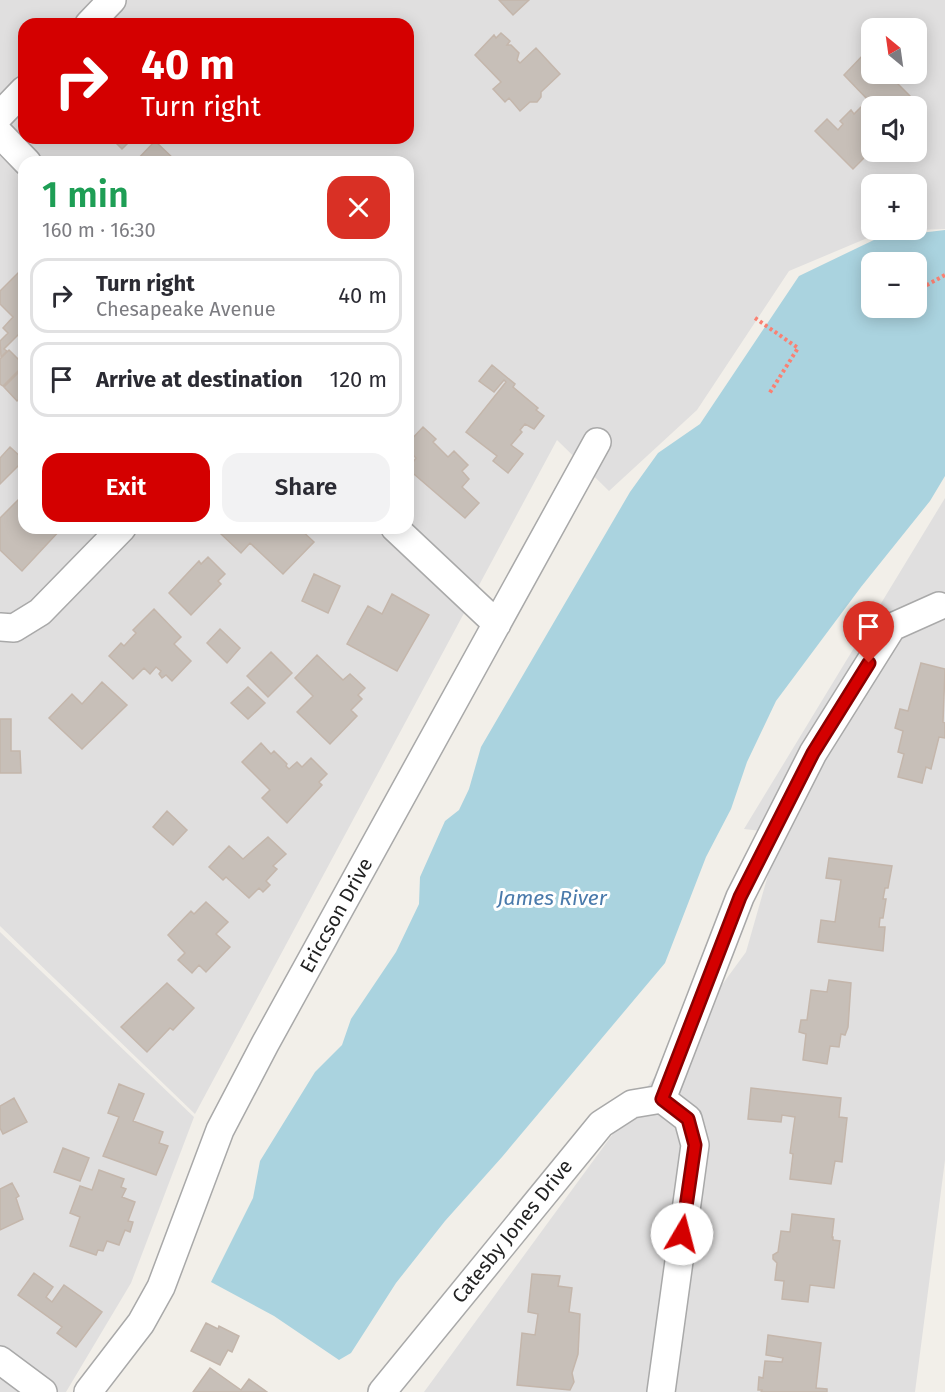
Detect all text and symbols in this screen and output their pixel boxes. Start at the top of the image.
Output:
north arrow [861,18,927,84]
map controls [861,18,927,318]
text: 40 m [141,40,235,90]
icon: right [42,42,120,120]
text: Turn right [141,91,261,123]
button: sound [861,96,927,162]
text: 1 min [42,173,129,217]
button: + [861,174,927,240]
button: close [327,176,390,239]
text: 160 m · 16:30 [42,218,156,242]
button: − [861,252,927,318]
text: Turn right [96,270,195,297]
icon: right [45,279,78,312]
text: 40 m [338,282,387,309]
text: Chesapeake Avenue [96,297,276,321]
icon: arrive [45,363,78,396]
text: Arrive at destination [96,366,303,393]
text: 120 m [330,366,387,393]
button: Exit [42,453,210,522]
button: Share [222,453,390,522]
pin [843,601,894,663]
icon: arrive [852,610,885,643]
street label: Ericcson Drive [295,853,377,977]
water label: James River [496,885,608,911]
street label: Catesby Jones Drive [447,1154,577,1308]
position arrow [650,1202,714,1266]

